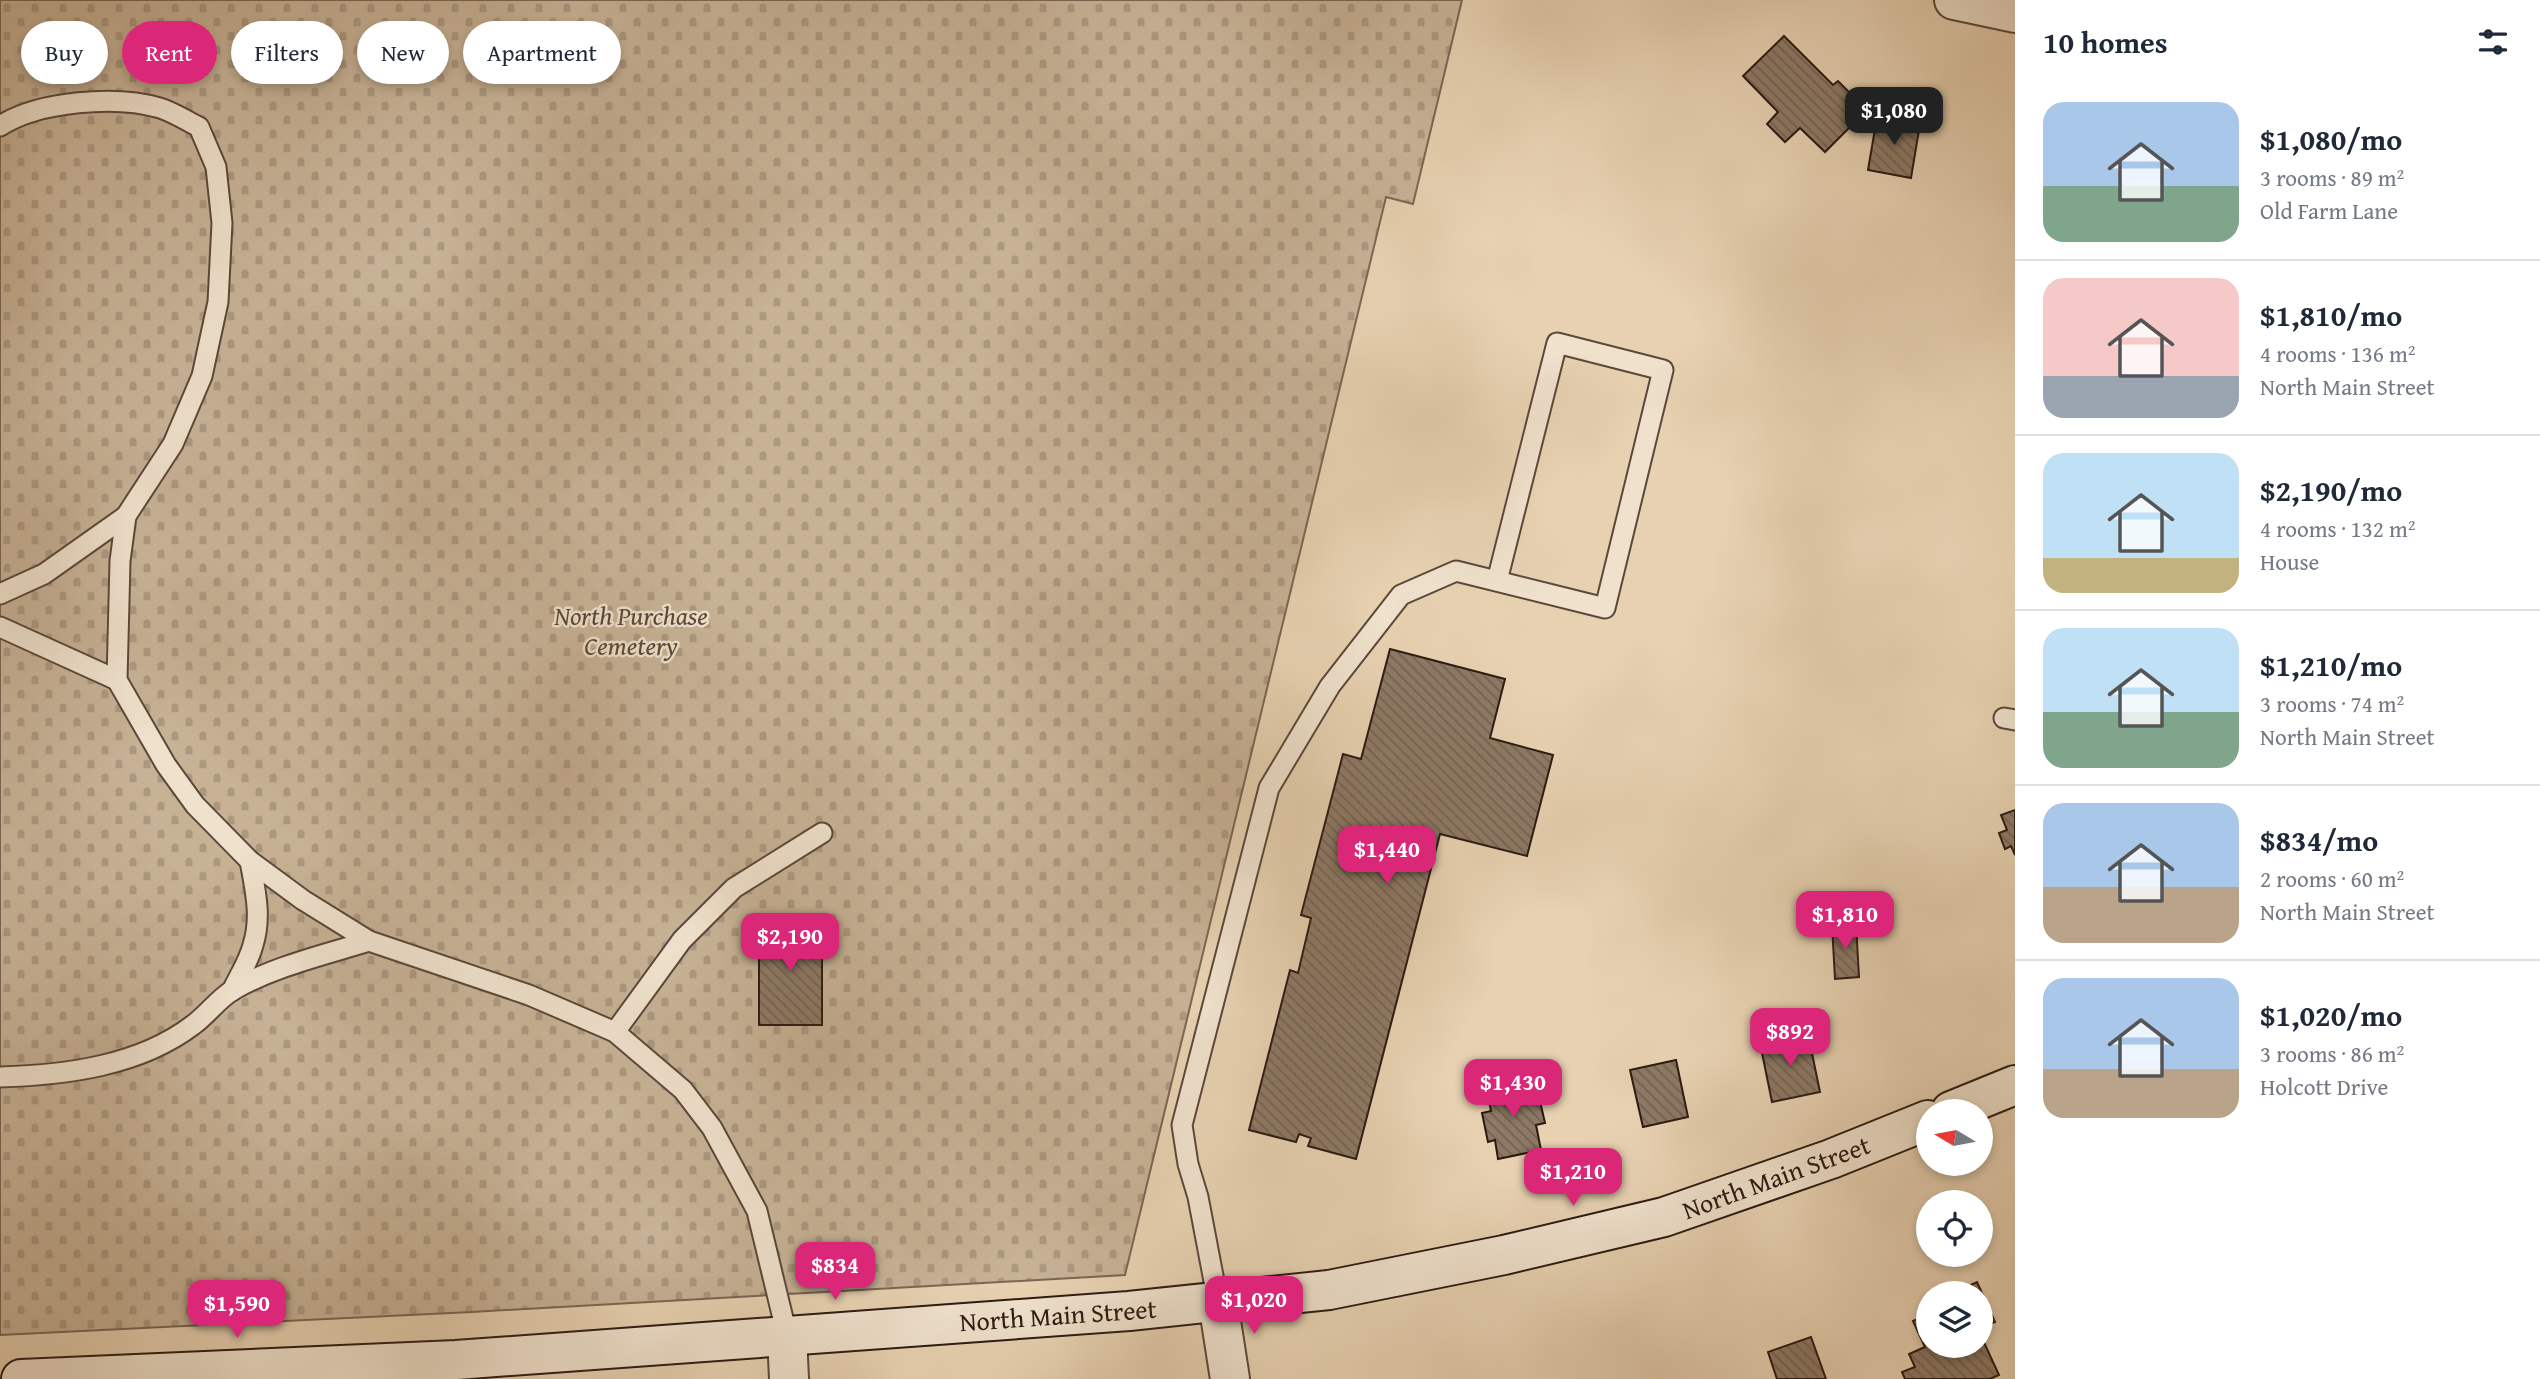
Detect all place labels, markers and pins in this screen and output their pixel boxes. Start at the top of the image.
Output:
pin: $1,080 [1837,88,1951,147]
pin: $1,440 [1330,826,1444,886]
pin: $1,810 [1788,892,1902,951]
pin: $2,190 [733,914,847,973]
pin: $892 [1749,1009,1831,1068]
pin: $1,430 [1456,1060,1570,1119]
pin: $1,210 [1516,1148,1630,1208]
pin: $834 [794,1242,876,1302]
pin: $1,020 [1197,1276,1311,1336]
pin: $1,590 [180,1280,294,1340]

